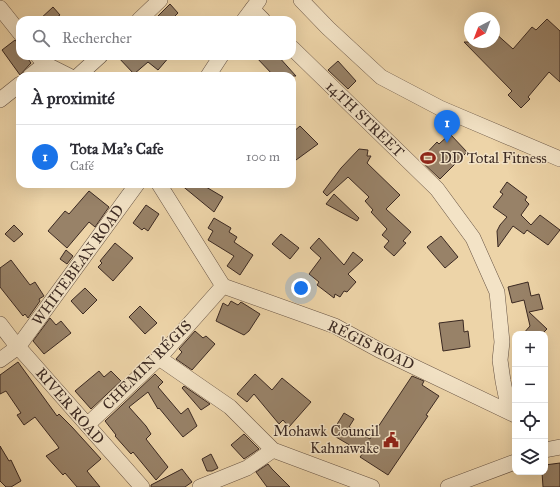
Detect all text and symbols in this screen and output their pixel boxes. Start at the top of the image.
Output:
north arrow [464,12,500,48]
search box [16,16,296,60]
icon: search [30,27,52,49]
text: Rechercher [62,29,132,47]
street label: 14TH STREET [322,77,408,161]
text: À proximité [32,88,115,109]
pin: 1 [434,110,460,143]
text: Tota Ma's Cafe [70,140,163,158]
text: 1 [42,149,48,165]
text: 100 m [246,149,280,165]
sports icon: DD Total Fitness [419,149,437,167]
place label: DD Total Fitness [440,149,547,167]
text: Café [70,158,94,174]
street label: WHITEBEAN ROAD [28,201,128,329]
your location [291,278,311,298]
street label: RÉGIS ROAD [325,315,418,374]
street label: CHEMIN RÉGIS [98,316,195,413]
map controls [512,331,548,475]
button: + [512,331,548,367]
street label: RIVER ROAD [32,364,108,448]
button: − [512,367,548,403]
button: locate [512,403,548,439]
place label: Mohawk Council Kahnawake [273,422,380,457]
public building icon: Mohawk Council Kahnawake [382,431,400,449]
button: layers [512,439,548,475]

